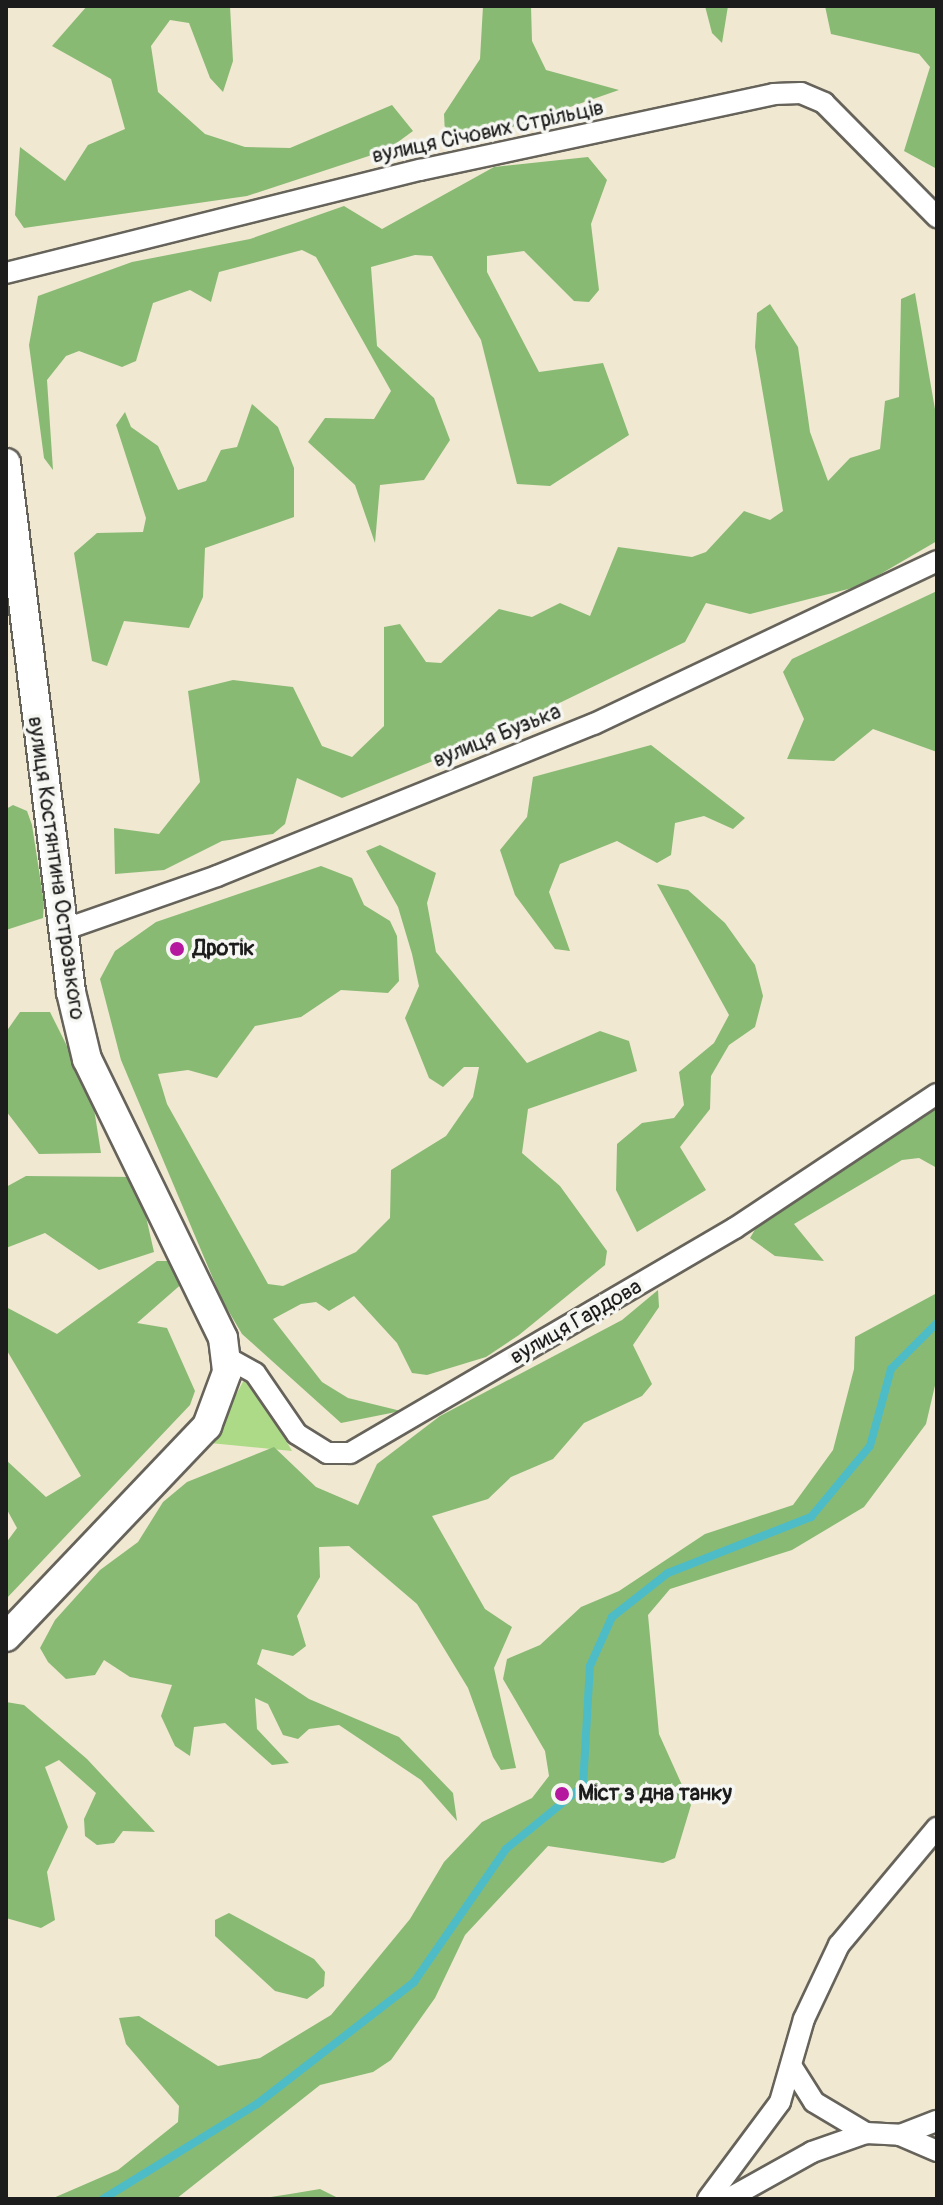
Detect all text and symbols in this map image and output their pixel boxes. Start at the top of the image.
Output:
street label: вулиця Січових Стрільців [370,95,606,169]
street label: вулиця Бузька [429,698,565,774]
street label: вулиця Костянтина Острозького [22,715,90,1021]
place label: Дротік [193,936,255,962]
marker: Дротік [168,940,186,958]
street label: вулиця Гардова [505,1274,647,1370]
place label: Міст з дна танку [578,1781,732,1807]
marker: Міст з дна танку [553,1785,571,1803]

